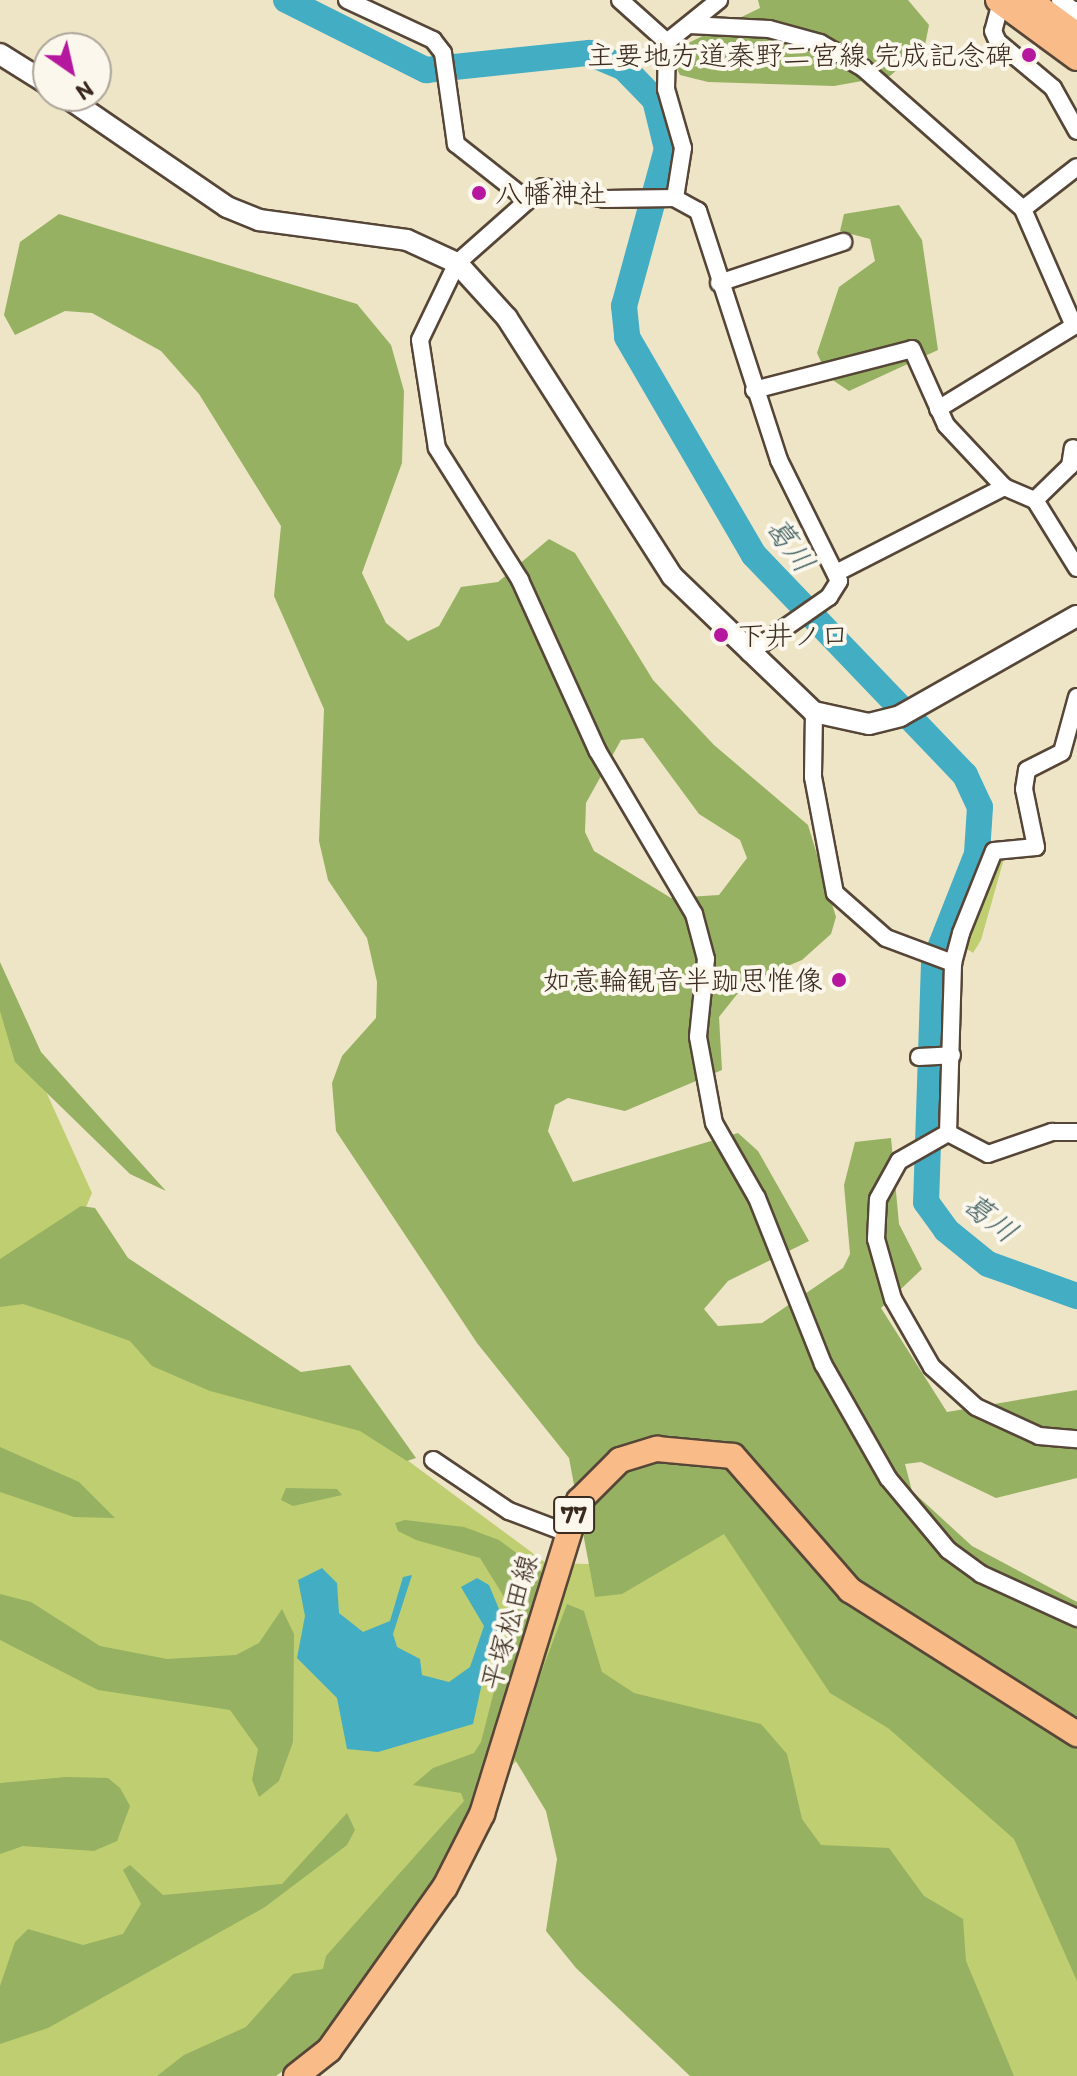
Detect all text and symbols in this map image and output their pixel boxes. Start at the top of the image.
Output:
north arrow [32,32,112,112]
place label: 主要地方道秦野二宮線 完成記念碑 [587,38,1013,72]
marker: 主要地方道秦野二宮線 完成記念碑 [1020,46,1038,64]
text: N [71,75,98,106]
place label: 八幡神社 [495,176,607,210]
marker: 八幡神社 [470,184,488,202]
water label: 葛川 [758,510,822,580]
place label: 下井ノ口 [737,618,849,652]
marker: 下井ノ口 [712,626,730,644]
place label: 如意輪観音半跏思惟像 [543,963,823,997]
marker: 如意輪観音半跏思惟像 [830,971,848,989]
water label: 葛川 [955,1185,1025,1251]
road number: 77 [552,1493,596,1537]
street label: 平塚松田線 [474,1550,544,1694]

